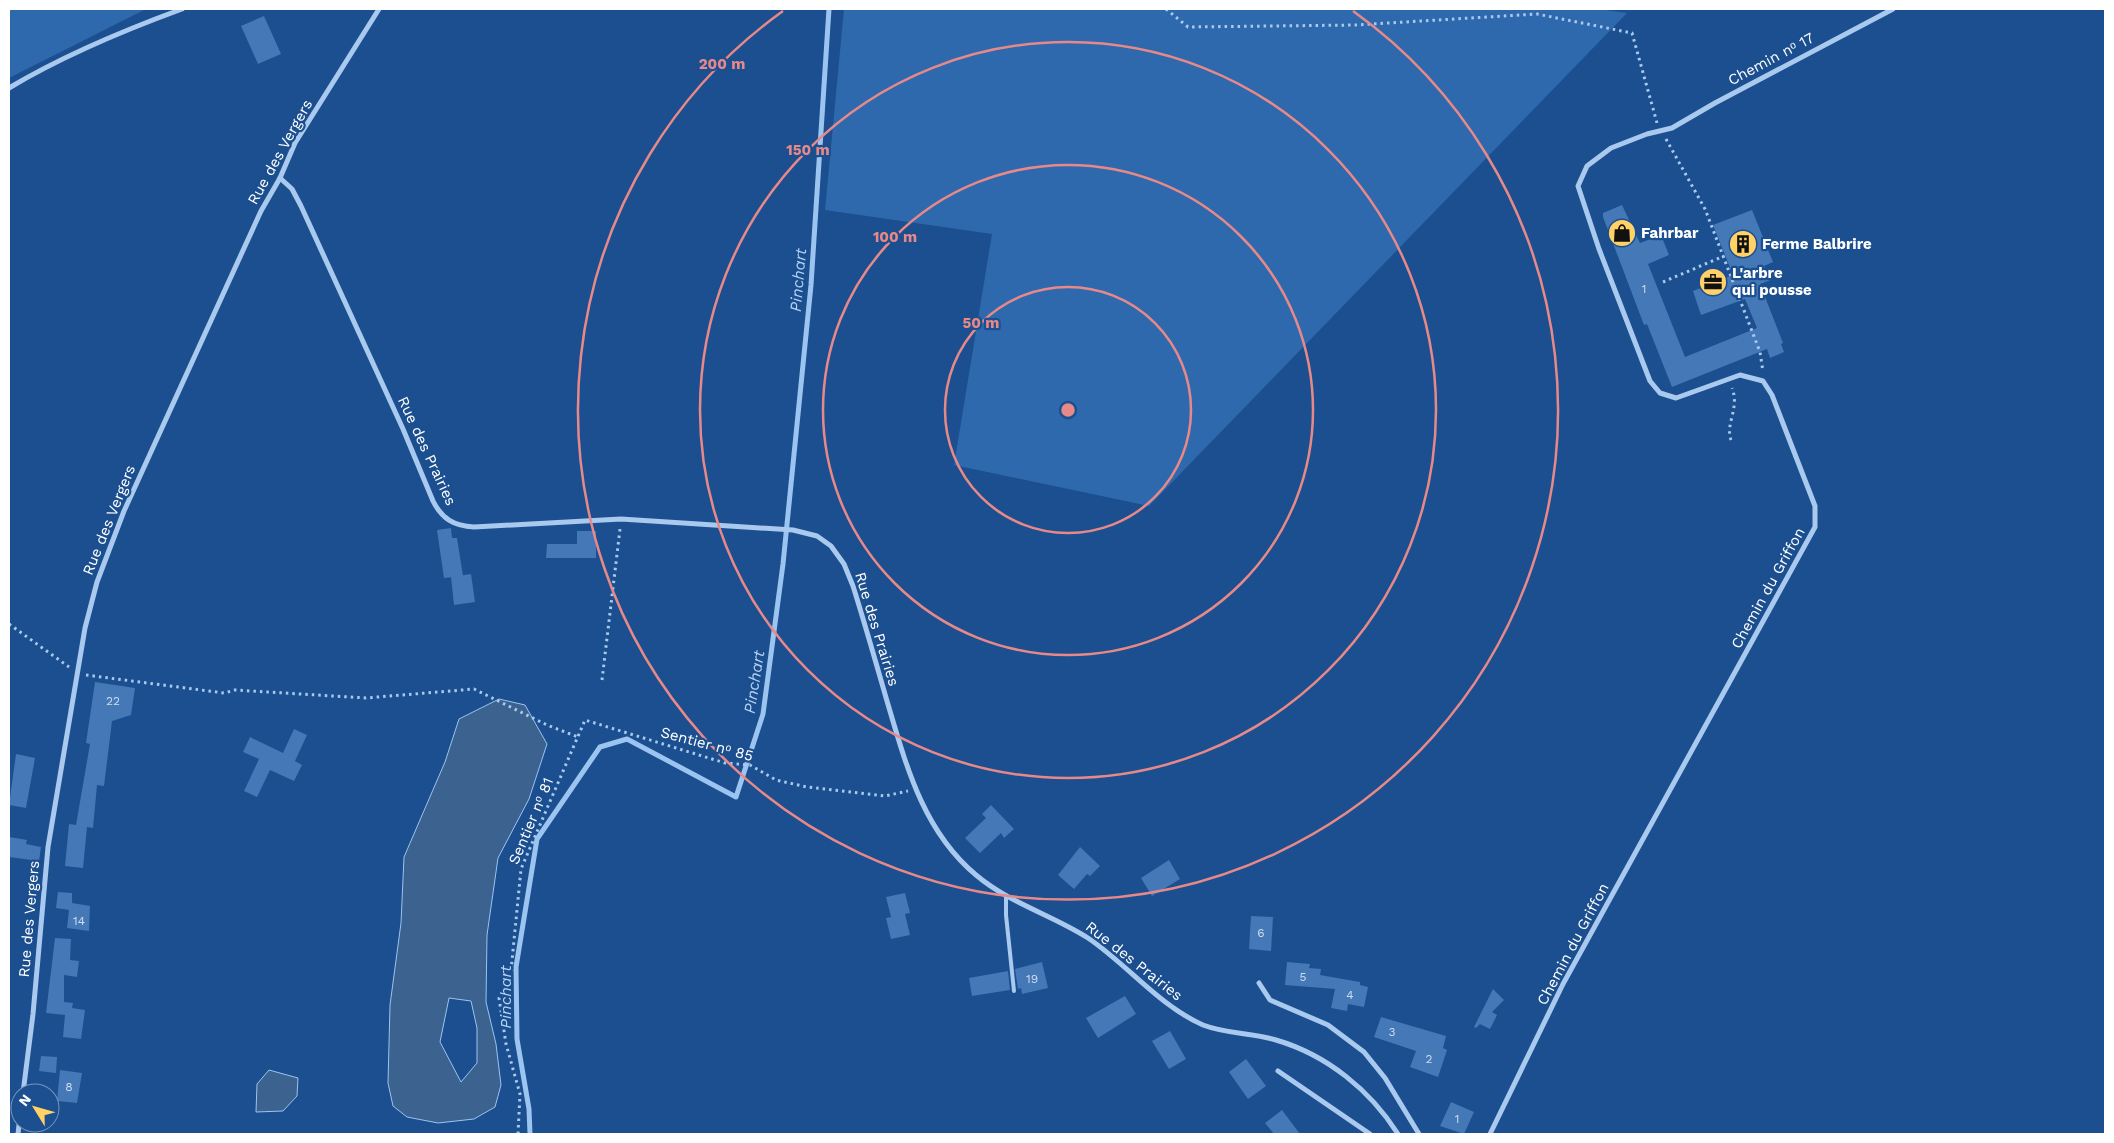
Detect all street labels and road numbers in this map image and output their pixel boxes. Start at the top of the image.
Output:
street label: Chemin nᵒ 17 [1725,29,1817,89]
street label: Rue des Vergers [244,96,316,208]
street label: Rue des Prairies [394,394,460,508]
street label: Rue des Vergers [79,462,139,578]
street label: Chemin du Griffon [1727,524,1809,652]
street label: Rue des Prairies [851,570,903,688]
street label: Sentier nᵒ 85 [659,723,755,765]
street label: Sentier nᵒ 81 [505,775,557,867]
street label: Rue des Vergers [15,860,43,978]
street label: Chemin du Griffon [1533,880,1613,1008]
street label: Rue des Prairies [1082,918,1186,1005]

